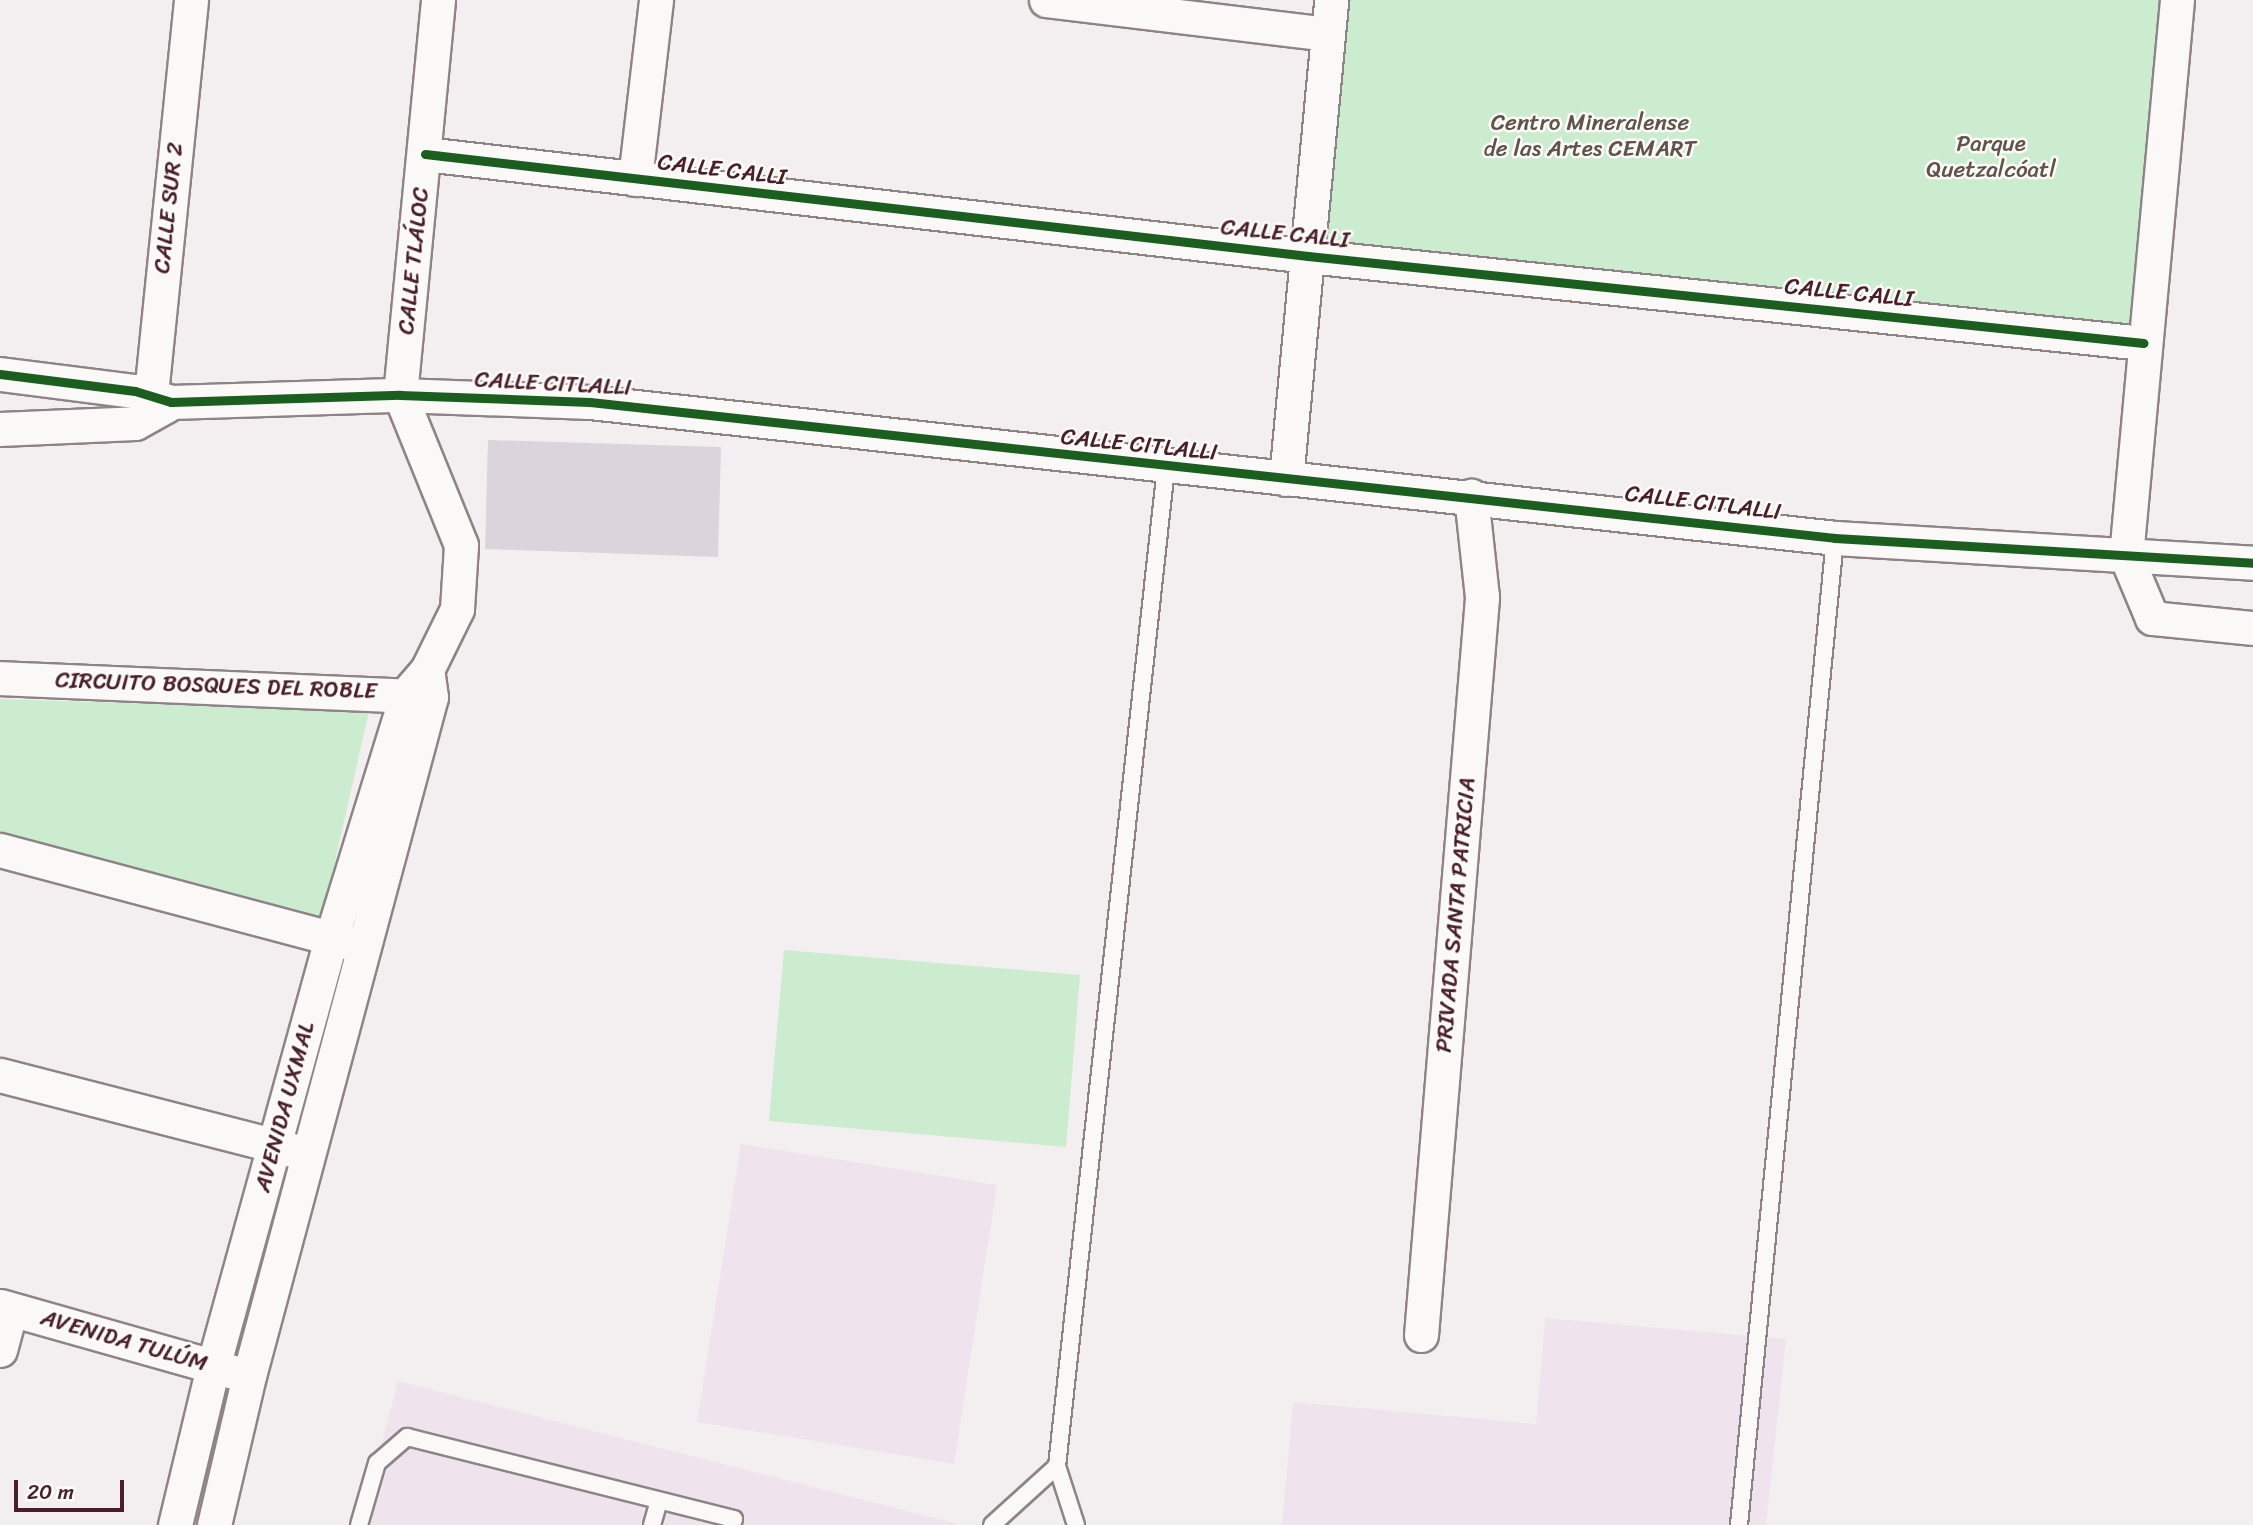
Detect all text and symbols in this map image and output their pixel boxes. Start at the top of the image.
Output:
park label: Centro Mineralense de las Artes CEMART [1483,109,1697,163]
park label: Parque Quetzalcóatl [1926,130,2056,184]
street label: CALLE SUR 2 [148,141,190,275]
street label: CALLE CALLI [657,149,787,191]
street label: CALLE TLÁLOC [393,186,435,336]
street label: CALLE CALLI [1220,214,1350,254]
street label: CALLE CALLI [1784,273,1914,313]
street label: CALLE CITLALLI [473,366,633,402]
street label: CALLE CITLALLI [1058,423,1220,467]
street label: CALLE CITLALLI [1622,480,1784,526]
street label: CIRCUITO BOSQUES DEL ROBLE [54,667,378,705]
street label: PRIVADA SANTA PATRICIA [1430,778,1482,1052]
street label: AVENIDA UXMAL [249,1019,321,1195]
street label: AVENIDA TULÚM [38,1304,210,1378]
scale bar [18,1466,128,1510]
text: 20 m [27,1473,74,1511]

